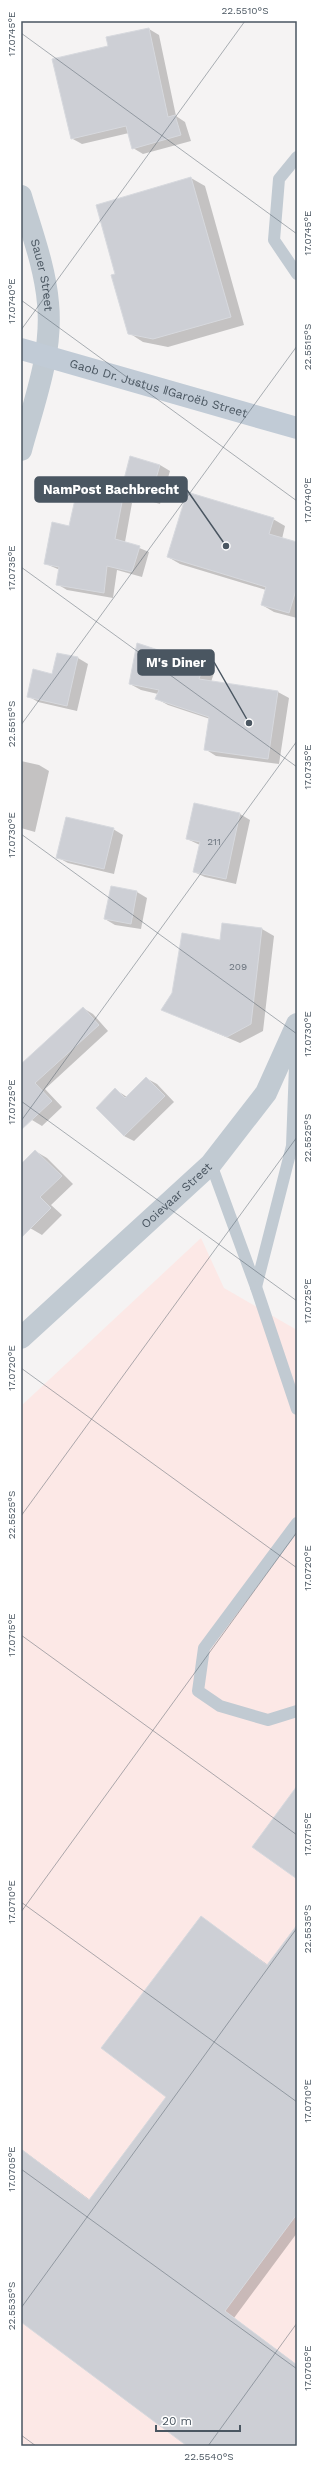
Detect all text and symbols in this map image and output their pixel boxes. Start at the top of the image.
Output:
text: 22.5510°S [221,5,269,16]
text: 17.0745°E [6,12,17,56]
text: 17.0745°E [302,211,313,255]
street label: Sauer Street [28,237,56,312]
text: 17.0740°E [6,278,17,324]
text: 22.5515°S [302,324,313,370]
street label: Gaob Dr. Justus ǁGaroëb Street [68,356,249,420]
callout: NamPost Bachbrecht [35,477,187,502]
text: 17.0740°E [302,477,313,523]
text: NamPost Bachbrecht [43,482,179,497]
text: 17.0735°E [6,545,17,591]
callout: M's Diner [138,650,214,675]
text: M's Diner [146,655,206,670]
text: 22.5515°S [6,701,17,747]
text: 17.0735°E [302,744,313,790]
text: 17.0730°E [6,812,17,858]
house number: 211 [207,836,221,847]
house number: 209 [229,961,247,972]
text: 17.0730°E [302,1011,313,1057]
text: 17.0725°E [6,1079,17,1125]
text: 22.5525°S [302,1114,313,1162]
street label: Ooievaar Street [138,1160,215,1231]
text: 17.0725°E [302,1278,313,1324]
text: 17.0720°E [6,1345,17,1391]
text: 22.5525°S [6,1491,17,1539]
text: 17.0720°E [302,1545,313,1591]
text: 17.0715°E [6,1613,17,1657]
text: 17.0715°E [302,1812,313,1856]
text: 17.0710°E [6,1880,17,1924]
text: 22.5535°S [302,1905,313,1953]
text: 17.0710°E [302,2079,313,2123]
text: 17.0705°E [6,2146,17,2192]
text: 22.5535°S [6,2282,17,2330]
text: 17.0705°E [302,2345,313,2391]
scale bar [156,2407,240,2433]
text: 20 m [162,2414,192,2428]
text: 22.5540°S [184,2451,234,2462]

